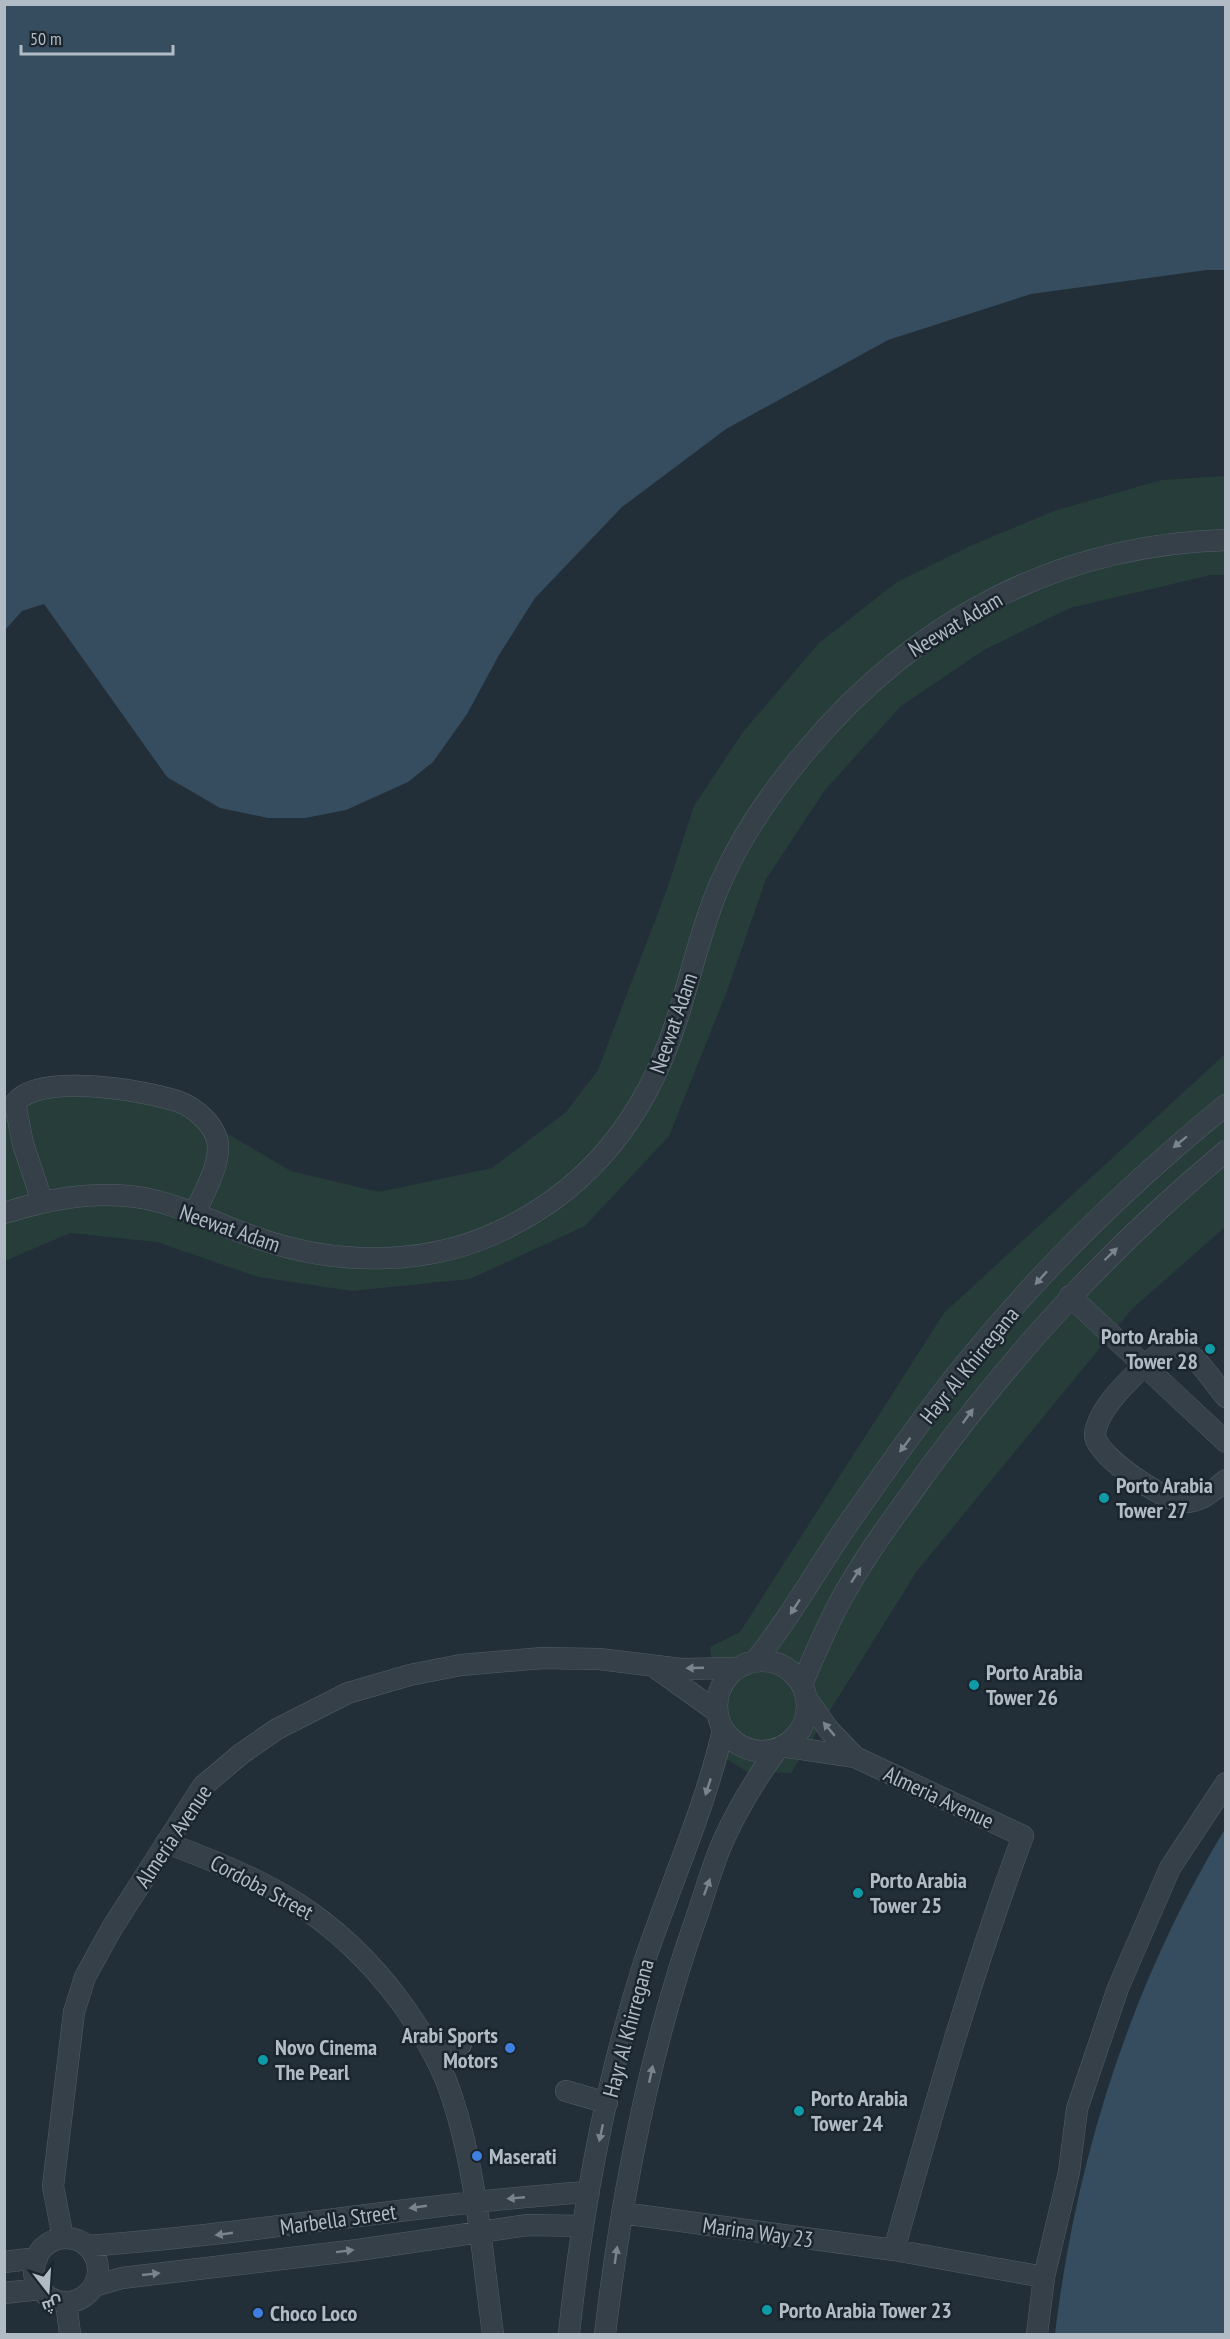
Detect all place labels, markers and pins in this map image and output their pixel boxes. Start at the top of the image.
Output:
place label: Porto Arabia Tower 28 [1101,1322,1198,1375]
marker: Porto Arabia Tower 28 [1203,1342,1217,1356]
place label: Porto Arabia Tower 27 [1116,1471,1213,1524]
marker: Porto Arabia Tower 27 [1097,1491,1111,1505]
place label: Porto Arabia Tower 26 [986,1658,1083,1711]
marker: Porto Arabia Tower 26 [967,1678,981,1692]
place label: Porto Arabia Tower 25 [870,1866,967,1919]
marker: Porto Arabia Tower 25 [851,1886,865,1900]
place label: Arabi Sports Motors [401,2021,498,2074]
place label: Novo Cinema The Pearl [275,2033,377,2086]
marker: Arabi Sports Motors [503,2041,517,2055]
marker: Novo Cinema The Pearl [256,2053,270,2067]
place label: Porto Arabia Tower 24 [811,2084,908,2137]
marker: Porto Arabia Tower 24 [792,2104,806,2118]
place label: Maserati [489,2142,557,2170]
marker: Maserati [470,2149,484,2163]
place label: Porto Arabia Tower 23 [779,2296,952,2324]
place label: Choco Loco [270,2299,357,2327]
marker: Porto Arabia Tower 23 [760,2303,774,2317]
marker: Choco Loco [251,2306,265,2320]

